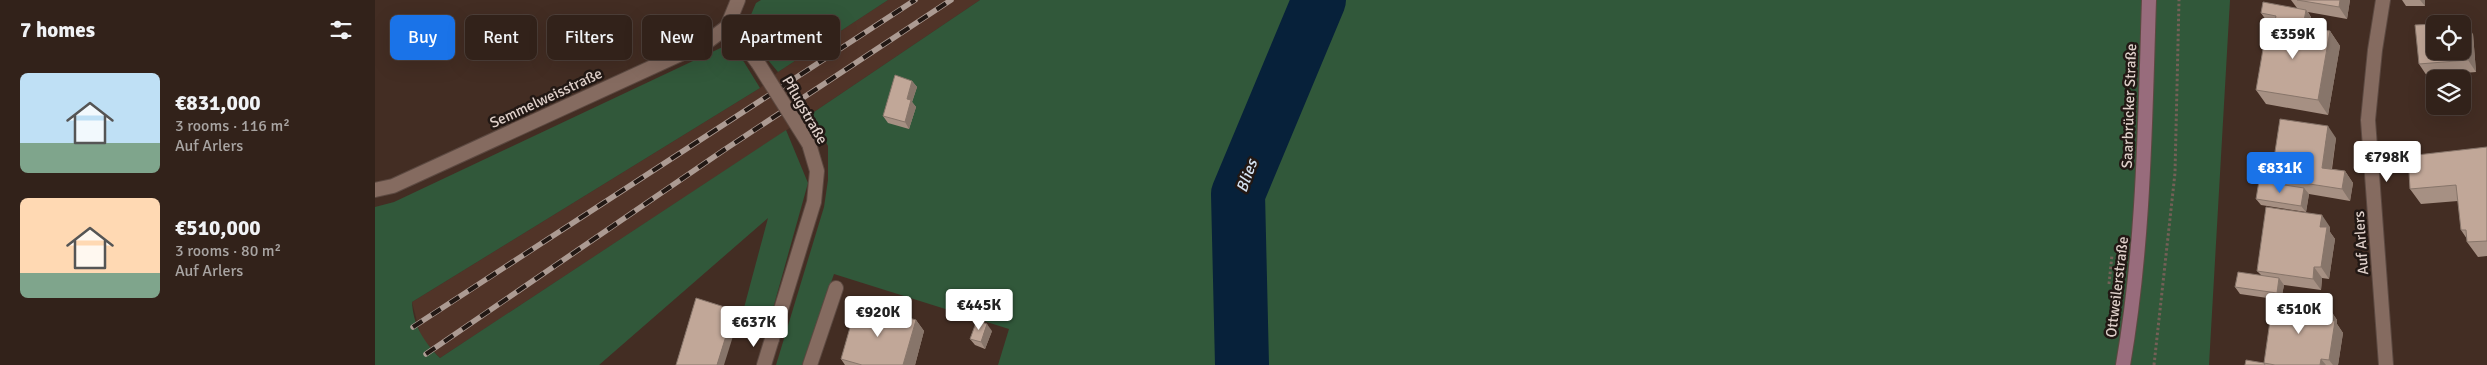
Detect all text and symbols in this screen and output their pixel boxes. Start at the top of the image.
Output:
chip: Buy [390,15,455,60]
chip: Rent [465,15,537,60]
chip: Filters [547,15,632,60]
chip: New [642,15,712,60]
chip: Apartment [722,15,840,60]
map controls [2426,15,2471,115]
button: locate [2426,15,2471,60]
icon: filters [327,16,355,44]
text: 7 homes [20,17,95,43]
pin: €359K [2258,18,2328,60]
text: €359K [2271,24,2315,44]
street label: Saarbrücker Straße [2118,43,2140,169]
street label: Semmelweisstraße [487,64,605,132]
button: layers [2426,70,2471,115]
street label: Pflugstraße [778,73,832,147]
text: €831,000 [175,90,261,116]
icon: home [60,93,120,153]
text: 3 rooms · 116 m² [175,116,290,136]
text: Auf Arlers [175,136,243,156]
pin: €798K [2352,140,2422,183]
text: €798K [2365,147,2409,167]
pin: €831K [2245,152,2315,194]
water label: Blies [1232,155,1263,195]
text: €831K [2258,158,2302,178]
street label: Auf Arlers [2350,210,2372,276]
text: €510,000 [175,215,261,241]
icon: home [60,218,120,278]
street label: Ottweilerstraße [2102,235,2132,339]
text: 3 rooms · 80 m² [175,241,281,261]
text: Auf Arlers [175,261,243,281]
pin: €445K [944,288,1014,331]
pin: €510K [2264,292,2334,335]
text: €445K [957,295,1001,315]
pin: €920K [843,296,913,338]
text: €510K [2277,299,2321,319]
text: €920K [856,302,900,322]
pin: €637K [719,306,789,348]
text: €637K [732,312,776,332]

